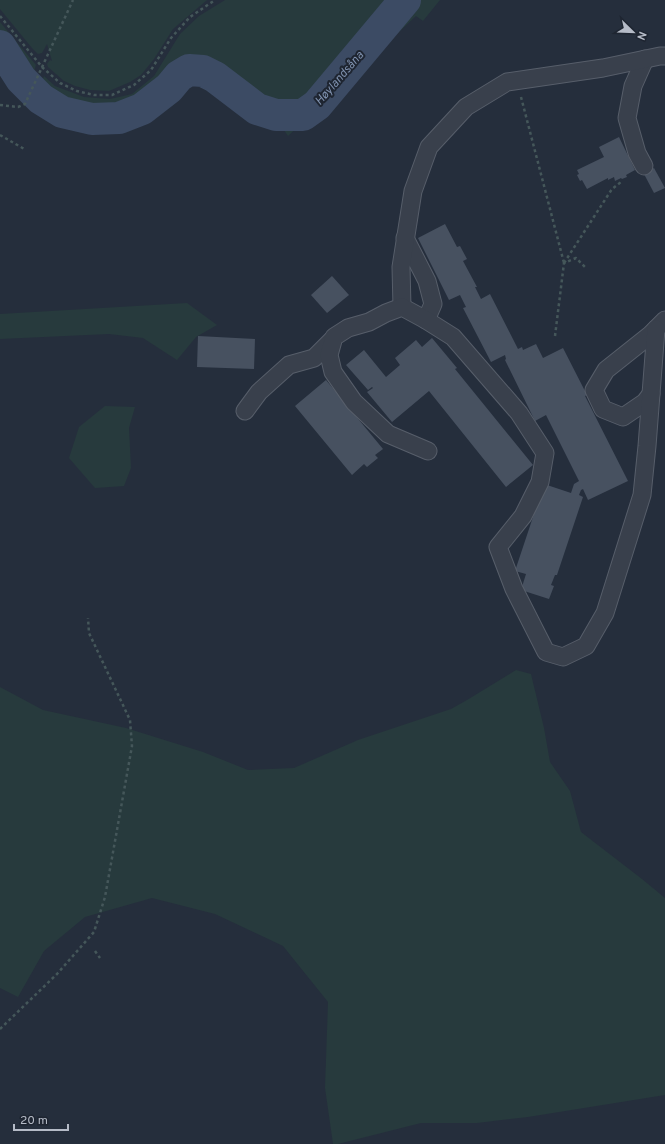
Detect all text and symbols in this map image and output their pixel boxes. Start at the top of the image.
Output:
north arrow [613,12,653,52]
text: N [633,29,649,42]
water label: Høylandsåna [312,48,368,109]
scale bar [14,1106,68,1132]
text: 20 m [20,1113,48,1129]

